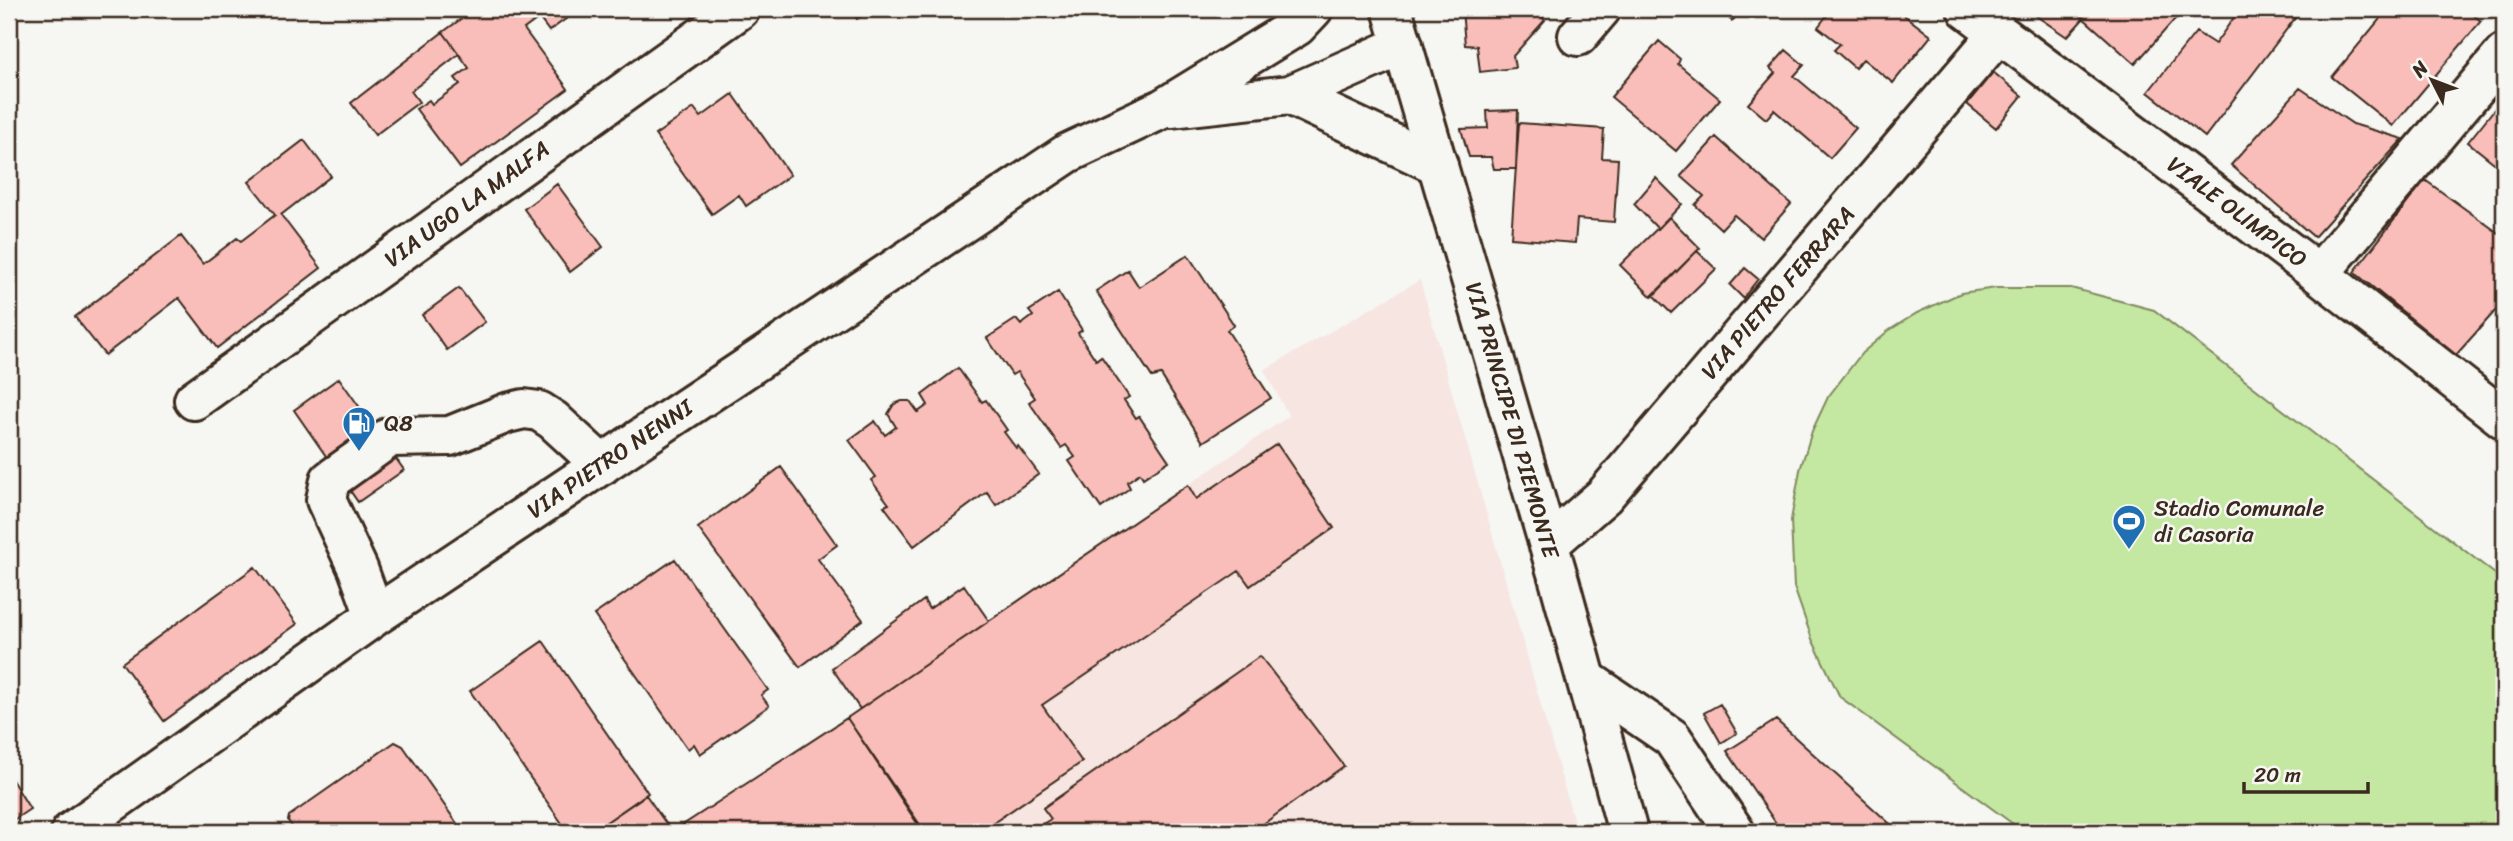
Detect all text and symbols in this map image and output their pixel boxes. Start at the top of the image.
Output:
north arrow [2398,46,2468,116]
text: N [2402,52,2437,86]
street label: VIA UGO LA MALFA [375,130,559,278]
street label: VIALE OLIMPICO [2158,145,2316,279]
street label: VIA PIETRO FERRARA [1690,196,1866,390]
street label: VIA PRINCIPE DI PIEMONTE [1453,277,1571,564]
street label: VIA PIETRO NENNI [518,387,703,530]
place label: Q8 [384,403,413,444]
fuel station icon: Q8 [340,404,378,453]
place label: Stadio Comunale di Casoria [2154,488,2324,555]
sports icon: Stadio Comunale di Casoria [2110,502,2148,551]
scale bar [2244,750,2368,794]
text: 20 m [2254,756,2301,794]

